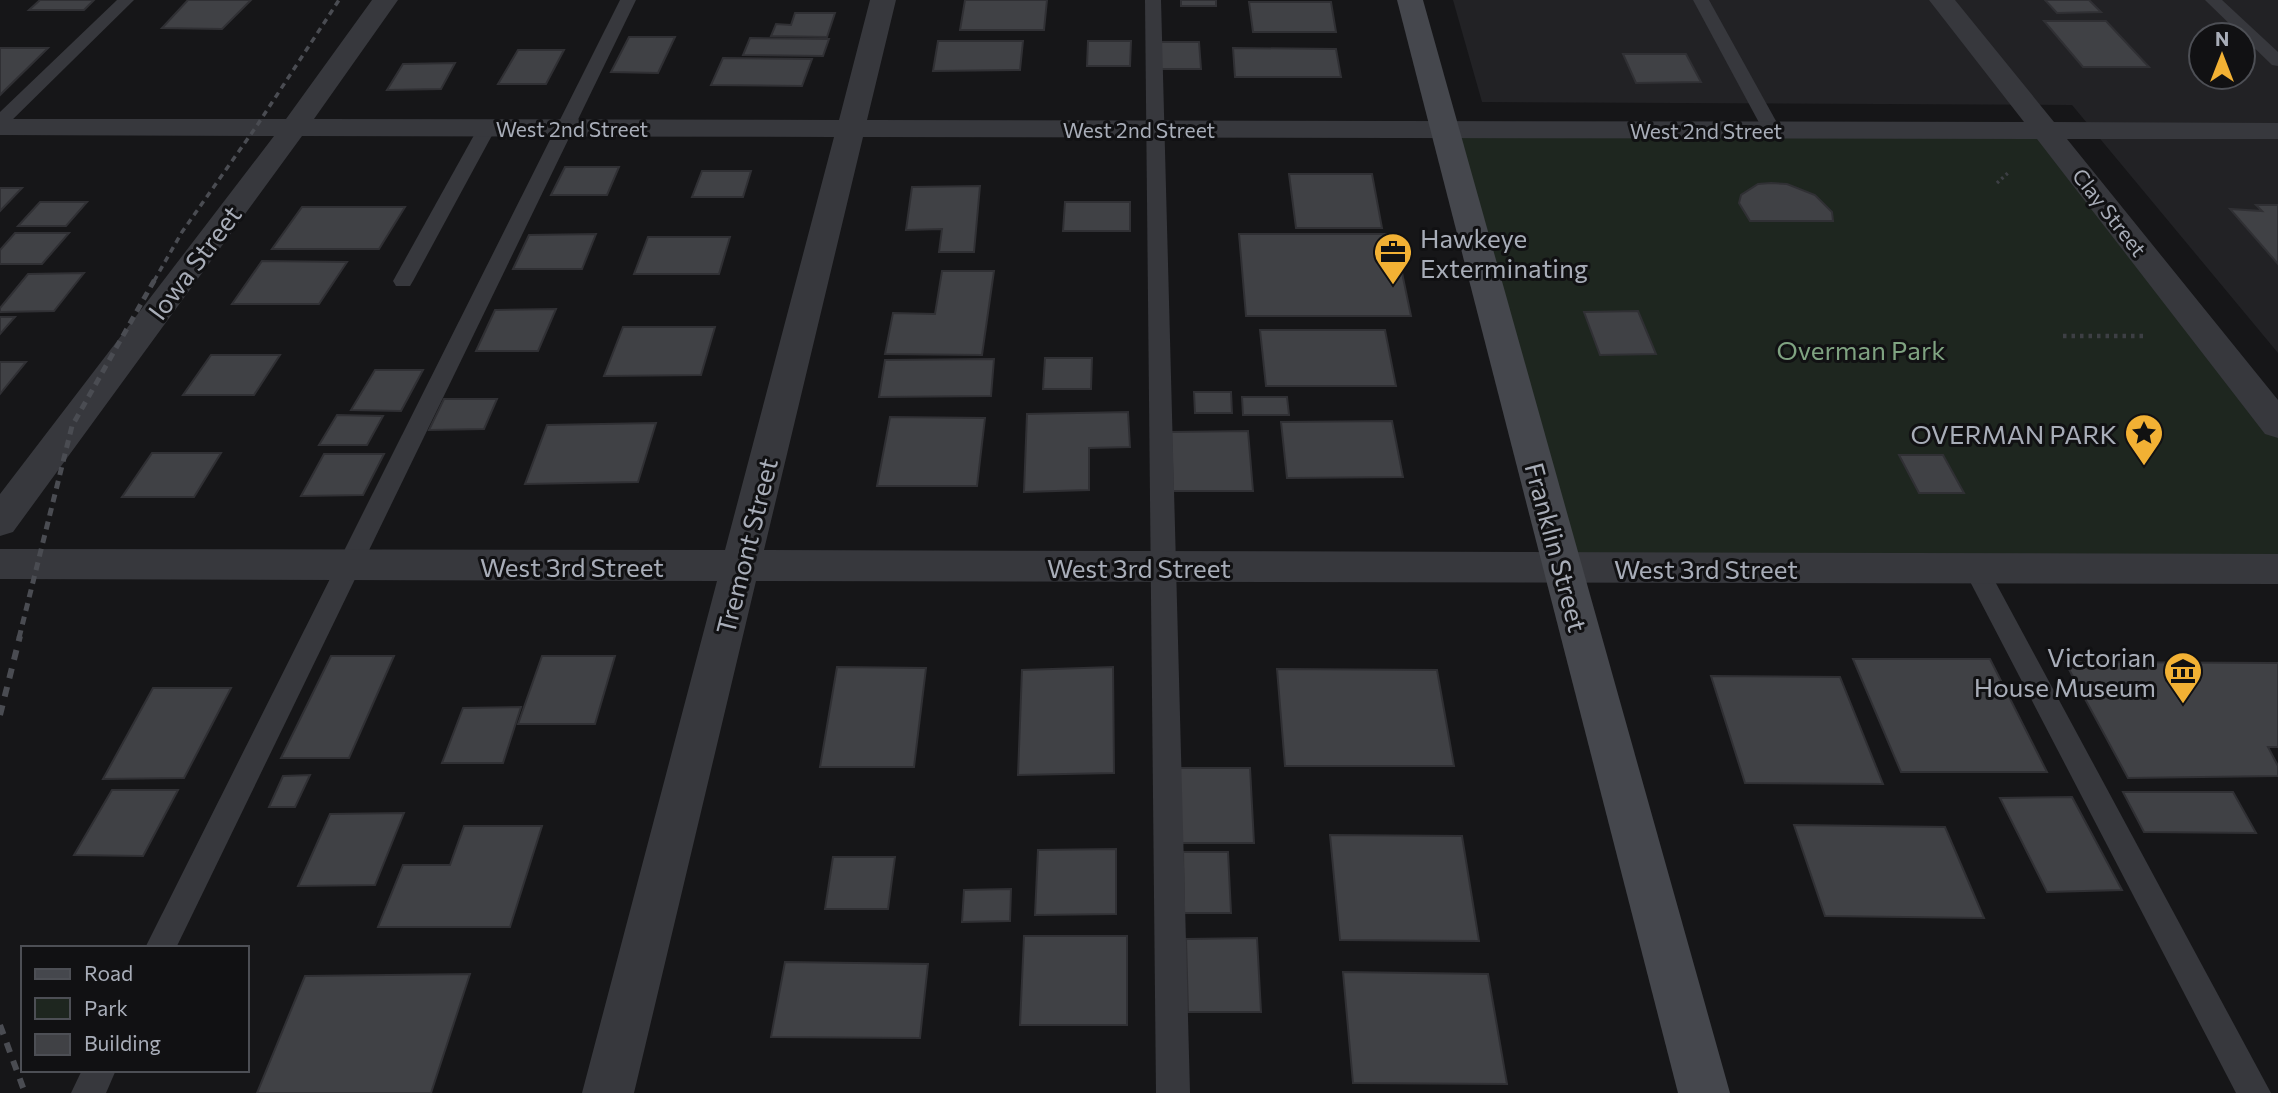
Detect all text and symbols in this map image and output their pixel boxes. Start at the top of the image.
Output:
north arrow [2187,21,2257,91]
text: N [2215,27,2229,50]
street label: West 2nd Street [496,116,648,141]
street label: West 2nd Street [1063,117,1215,142]
street label: West 2nd Street [1630,118,1782,143]
street label: Clay Street [2068,163,2152,261]
street label: Iowa Street [141,199,247,325]
place label: Hawkeye Exterminating [1420,222,1588,283]
office icon: Hawkeye Exterminating [1372,231,1414,286]
park label: Overman Park [1777,334,1945,365]
place icon: OVERMAN PARK [2123,412,2165,467]
place label: OVERMAN PARK [1910,418,2117,449]
street label: Tremont Street [709,455,783,637]
street label: Franklin Street [1520,459,1594,635]
street label: West 3rd Street [480,551,664,582]
street label: West 3rd Street [1047,552,1231,583]
street label: West 3rd Street [1614,553,1798,584]
place label: Victorian House Museum [1974,641,2156,702]
museum icon: Victorian House Museum [2162,650,2204,705]
legend [21,946,248,1072]
text: Road [84,960,133,985]
text: Park [84,995,128,1020]
text: Building [84,1030,161,1055]

